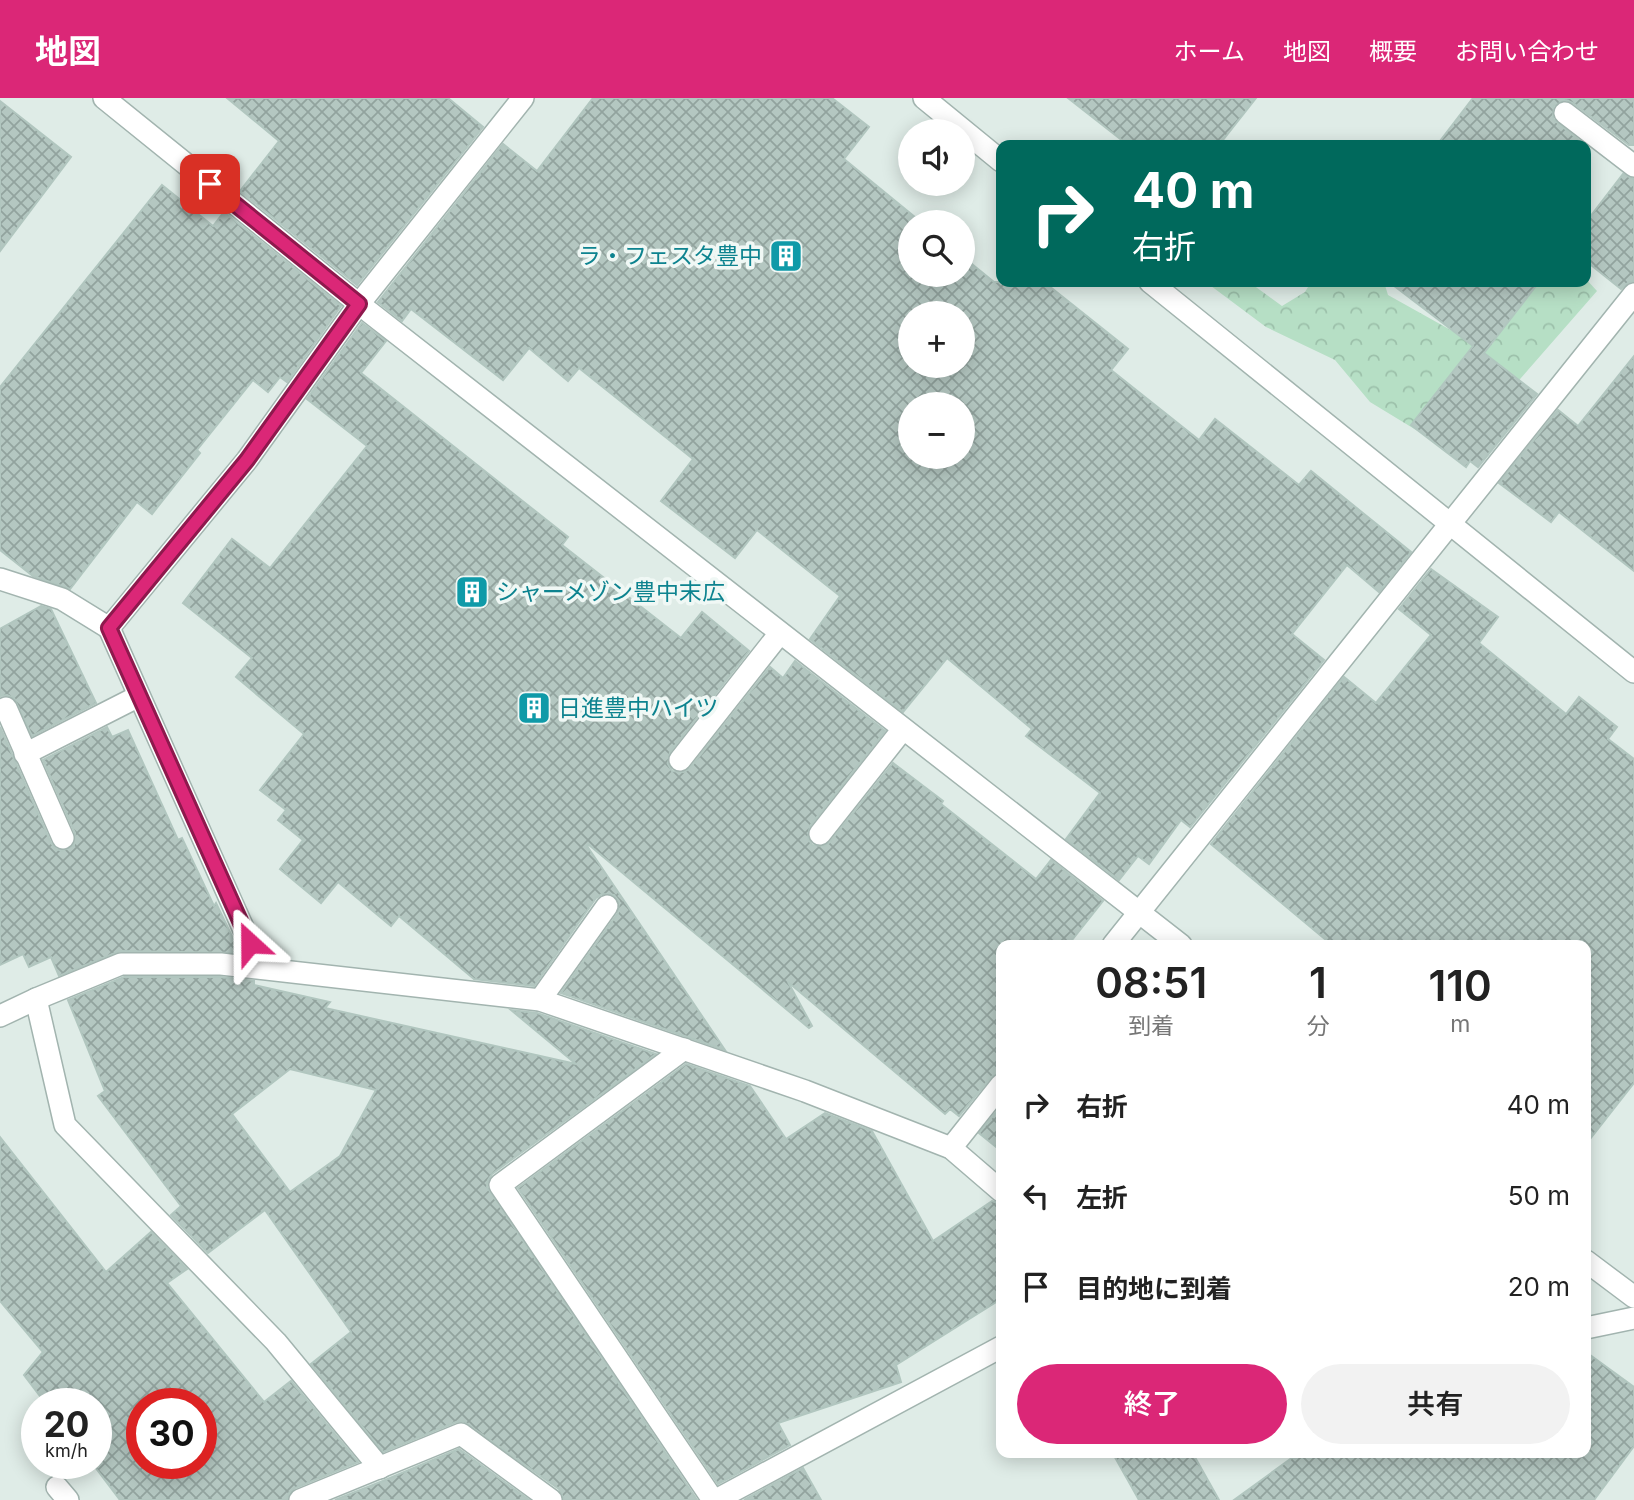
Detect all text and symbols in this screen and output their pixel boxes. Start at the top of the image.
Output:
text: 地図 [35,31,101,71]
text: ホーム [1174,37,1245,66]
text: 地図 [1283,37,1331,66]
text: 概要 [1369,37,1417,66]
text: お問い合わせ [1455,37,1599,66]
map controls [898,119,975,469]
button: sound [898,119,975,196]
pin [180,154,240,214]
text: 40 m [1132,161,1255,220]
icon: arrive [191,165,229,203]
icon: right [1017,168,1108,259]
button: search [898,210,975,287]
text: 右折 [1132,227,1196,266]
building icon: ラ・フェスタ豊中 [767,237,805,275]
place label: ラ・フェスタ豊中 [578,242,762,270]
button: + [898,301,975,378]
button: − [898,392,975,469]
building icon: シャーメゾン豊中末広 [453,573,491,611]
place label: シャーメゾン豊中末広 [496,578,725,606]
building icon: 日進豊中ハイツ [515,689,553,727]
place label: 日進豊中ハイツ [558,694,719,722]
position arrow [213,906,287,980]
text: 08:51 [1095,957,1207,1008]
text: 1 [1309,957,1327,1008]
text: 110 [1429,960,1492,1011]
text: m [1450,1010,1470,1038]
text: 到着 [1128,1012,1174,1040]
text: 分 [1306,1012,1329,1040]
icon: right [1017,1086,1055,1124]
text: 40 m [1507,1089,1570,1120]
text: 右折 [1076,1091,1128,1122]
icon: left [1017,1177,1055,1215]
text: 50 m [1508,1180,1570,1211]
text: 左折 [1076,1182,1128,1213]
icon: arrive [1017,1268,1055,1306]
text: 20 m [1508,1271,1570,1302]
text: 目的地に到着 [1076,1273,1232,1304]
button: 終了 [1017,1364,1287,1444]
button: 共有 [1301,1364,1570,1444]
speed limit sign: 30 [126,1388,217,1479]
text: 20 [44,1403,89,1445]
text: km/h [45,1440,88,1461]

